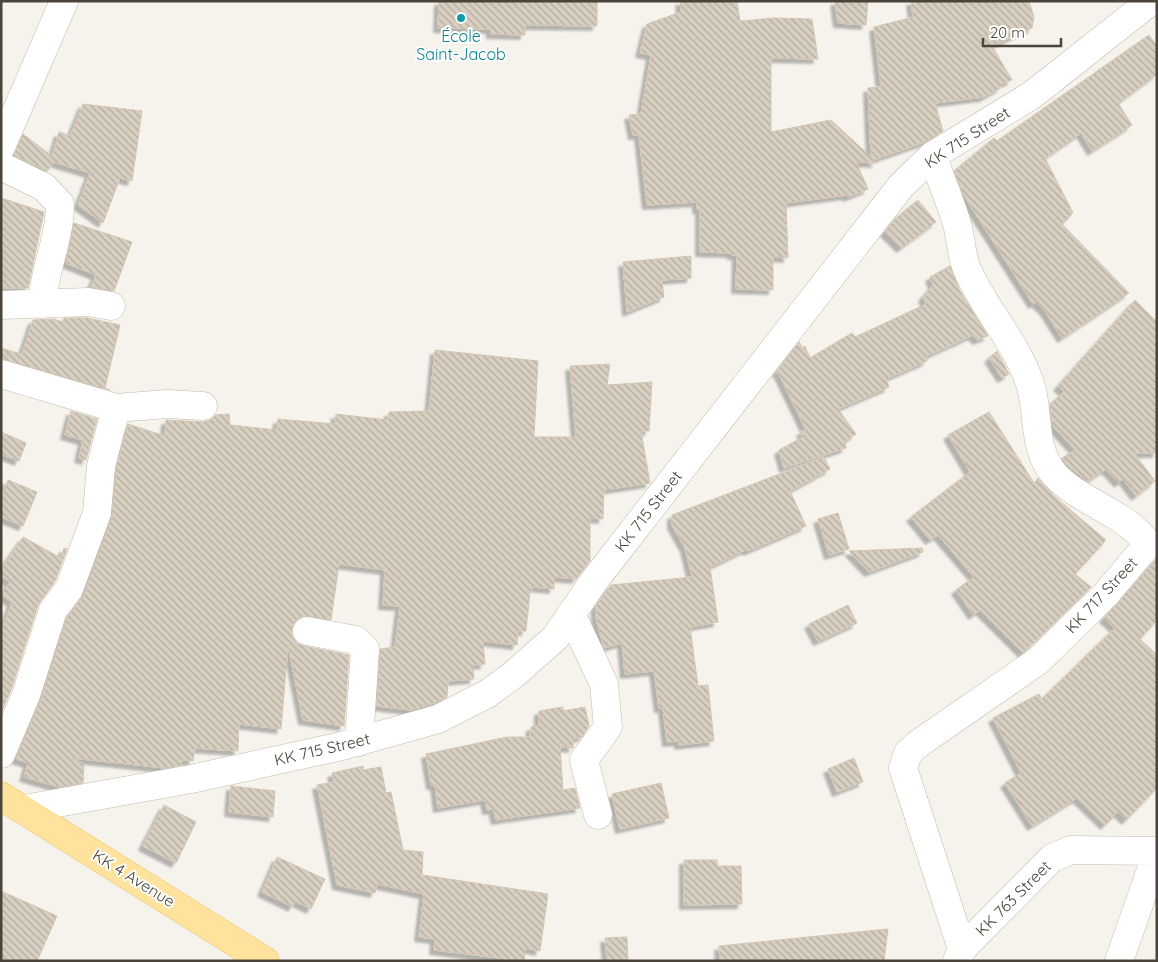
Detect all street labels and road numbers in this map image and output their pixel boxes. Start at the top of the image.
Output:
street label: KK 715 Street [921,102,1013,172]
street label: KK 715 Street [610,466,686,556]
street label: KK 717 Street [1061,553,1141,637]
street label: KK 715 Street [272,728,372,770]
street label: KK 4 Avenue [89,845,179,911]
street label: KK 763 Street [971,856,1055,940]

